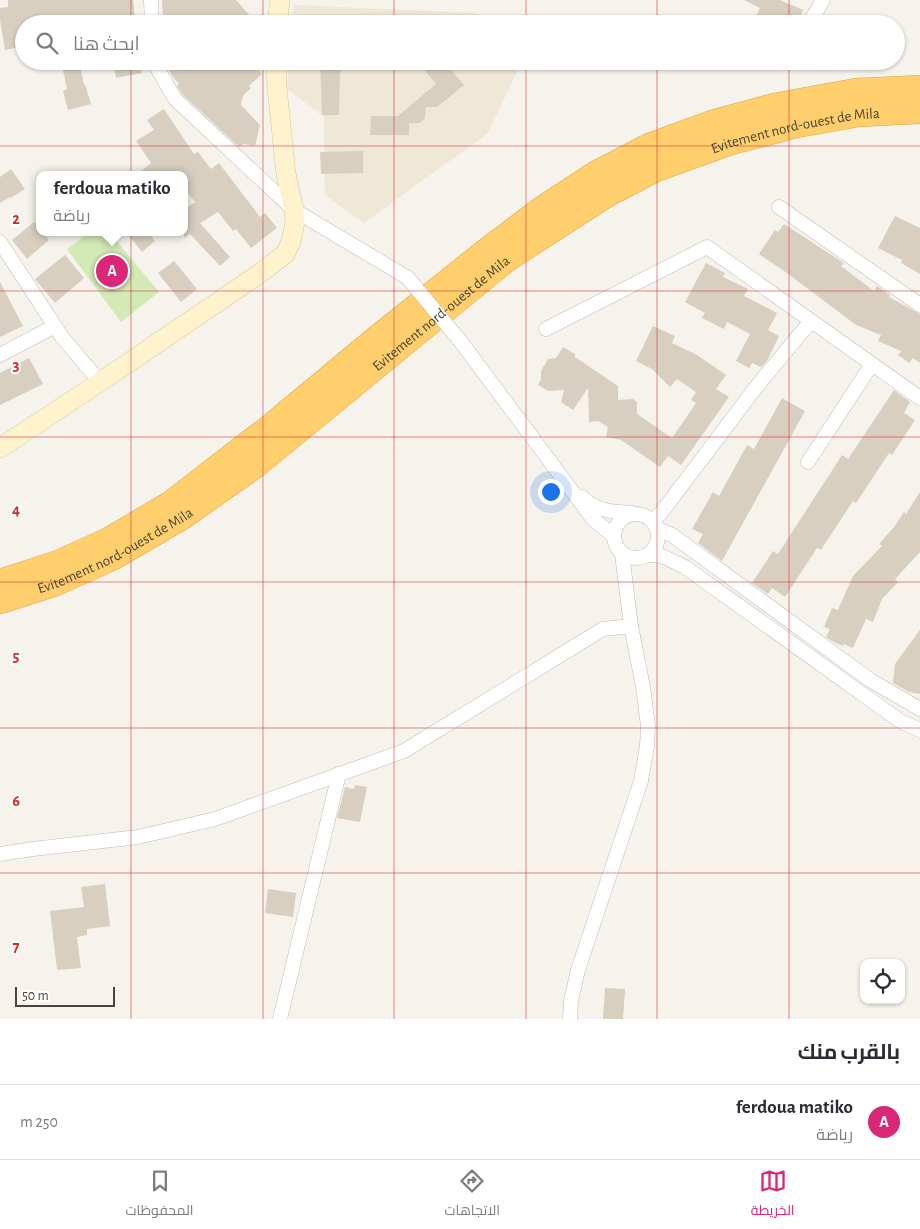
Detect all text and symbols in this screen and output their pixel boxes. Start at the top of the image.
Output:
search box [15,15,905,70]
icon: search [33,29,61,57]
text: ابحث هنا [73,35,140,54]
street label: Evitement nord-ouest de Mila [709,105,880,156]
popup [36,171,188,236]
text: ferdoua matiko [53,179,171,198]
text: رياضة [53,208,90,224]
text: 2 [12,211,20,227]
pin: A [96,252,128,290]
street label: Evitement nord-ouest de Mila [370,253,512,374]
text: 3 [13,357,20,373]
your location [538,479,564,505]
text: 4 [12,502,20,518]
street label: Evitement nord-ouest de Mila [36,505,195,596]
text: 5 [13,648,20,664]
text: 6 [12,793,20,809]
text: 7 [13,939,20,955]
map controls [860,959,905,1004]
button: locate [860,959,905,1004]
scale bar [15,984,115,1007]
text: 50 m [22,989,49,1003]
text: بالقرب منك [798,1042,900,1063]
text: ferdoua matiko [736,1098,853,1117]
text: 250 m [20,1114,58,1130]
text: A [879,1114,889,1130]
text: رياضة [816,1127,853,1143]
tab: المحفوظات [125,1167,194,1223]
tab: الاتجاهات [445,1167,500,1223]
tab: الخريطة [751,1167,795,1223]

